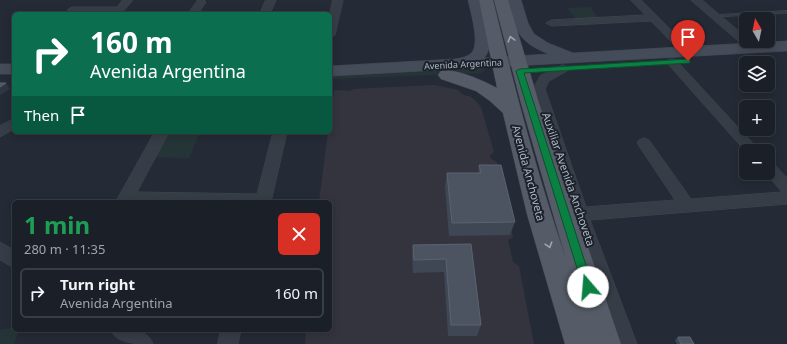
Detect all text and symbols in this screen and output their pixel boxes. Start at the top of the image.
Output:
north arrow [739,12,775,48]
map controls [739,12,775,180]
pin [671,20,705,61]
text: 160 m [90,23,173,61]
icon: arrive [677,26,699,48]
icon: right [24,28,76,80]
one-way arrow [507,36,516,43]
street label: Avenida Argentina [424,55,502,73]
button: layers [739,56,775,92]
text: Avenida Argentina [90,59,246,83]
button: + [739,100,775,136]
icon: arrive [67,104,89,126]
text: Then [24,105,59,125]
street label: Auxiliar Avenida Anchoveta [539,110,599,248]
street label: Avenida Anchoveta [509,123,549,223]
button: − [739,144,775,180]
text: 1 min [24,208,90,241]
button: close [278,213,320,255]
text: 280 m · 11:35 [24,240,105,258]
one-way arrow [544,241,553,248]
position arrow [567,266,609,308]
text: Turn right [60,274,135,294]
icon: right [26,282,48,304]
text: 160 m [274,283,318,303]
text: Avenida Argentina [60,294,173,312]

